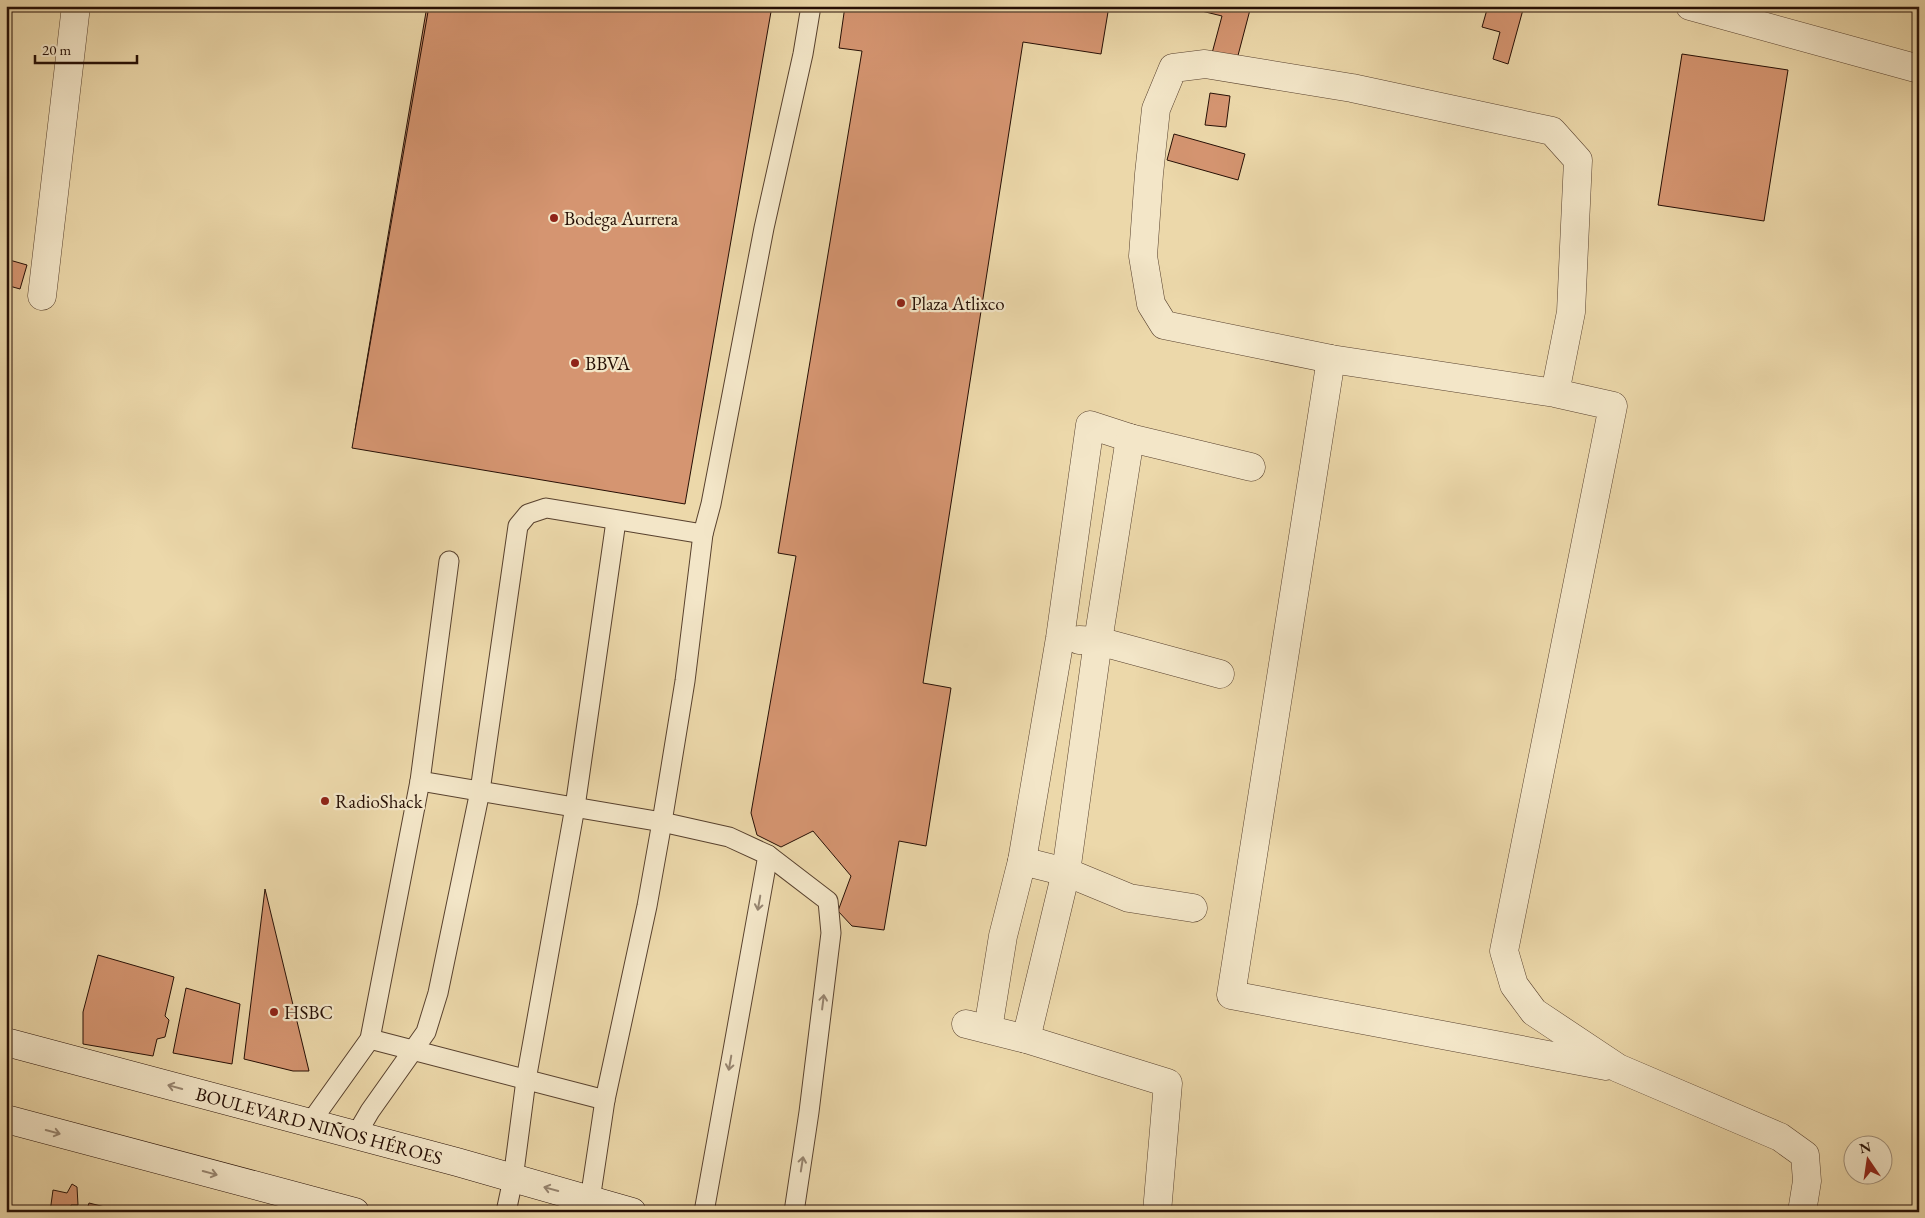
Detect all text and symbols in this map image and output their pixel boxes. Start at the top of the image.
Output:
scale bar [35,32,138,64]
text: 20 m [42,40,71,59]
place label: Bodega Aurrera [564,206,679,231]
marker: Bodega Aurrera [548,212,560,224]
place label: Plaza Atlixco [911,291,1005,316]
marker: Plaza Atlixco [895,297,907,309]
place label: BBVA [585,351,631,376]
marker: BBVA [569,357,581,369]
place label: RadioShack [335,789,424,814]
marker: RadioShack [319,795,331,807]
one-way arrow [754,895,764,911]
one-way arrow [818,995,828,1011]
place label: HSBC [284,1000,333,1025]
marker: HSBC [268,1006,280,1018]
one-way arrow [725,1055,735,1071]
street label: BOULEVARD NIÑOS HÉROES [193,1081,445,1170]
one-way arrow [167,1082,183,1091]
one-way arrow [45,1127,61,1137]
north arrow [1842,1136,1892,1186]
text: N [1858,1137,1873,1157]
one-way arrow [797,1156,807,1172]
one-way arrow [202,1169,218,1178]
one-way arrow [544,1184,560,1194]

